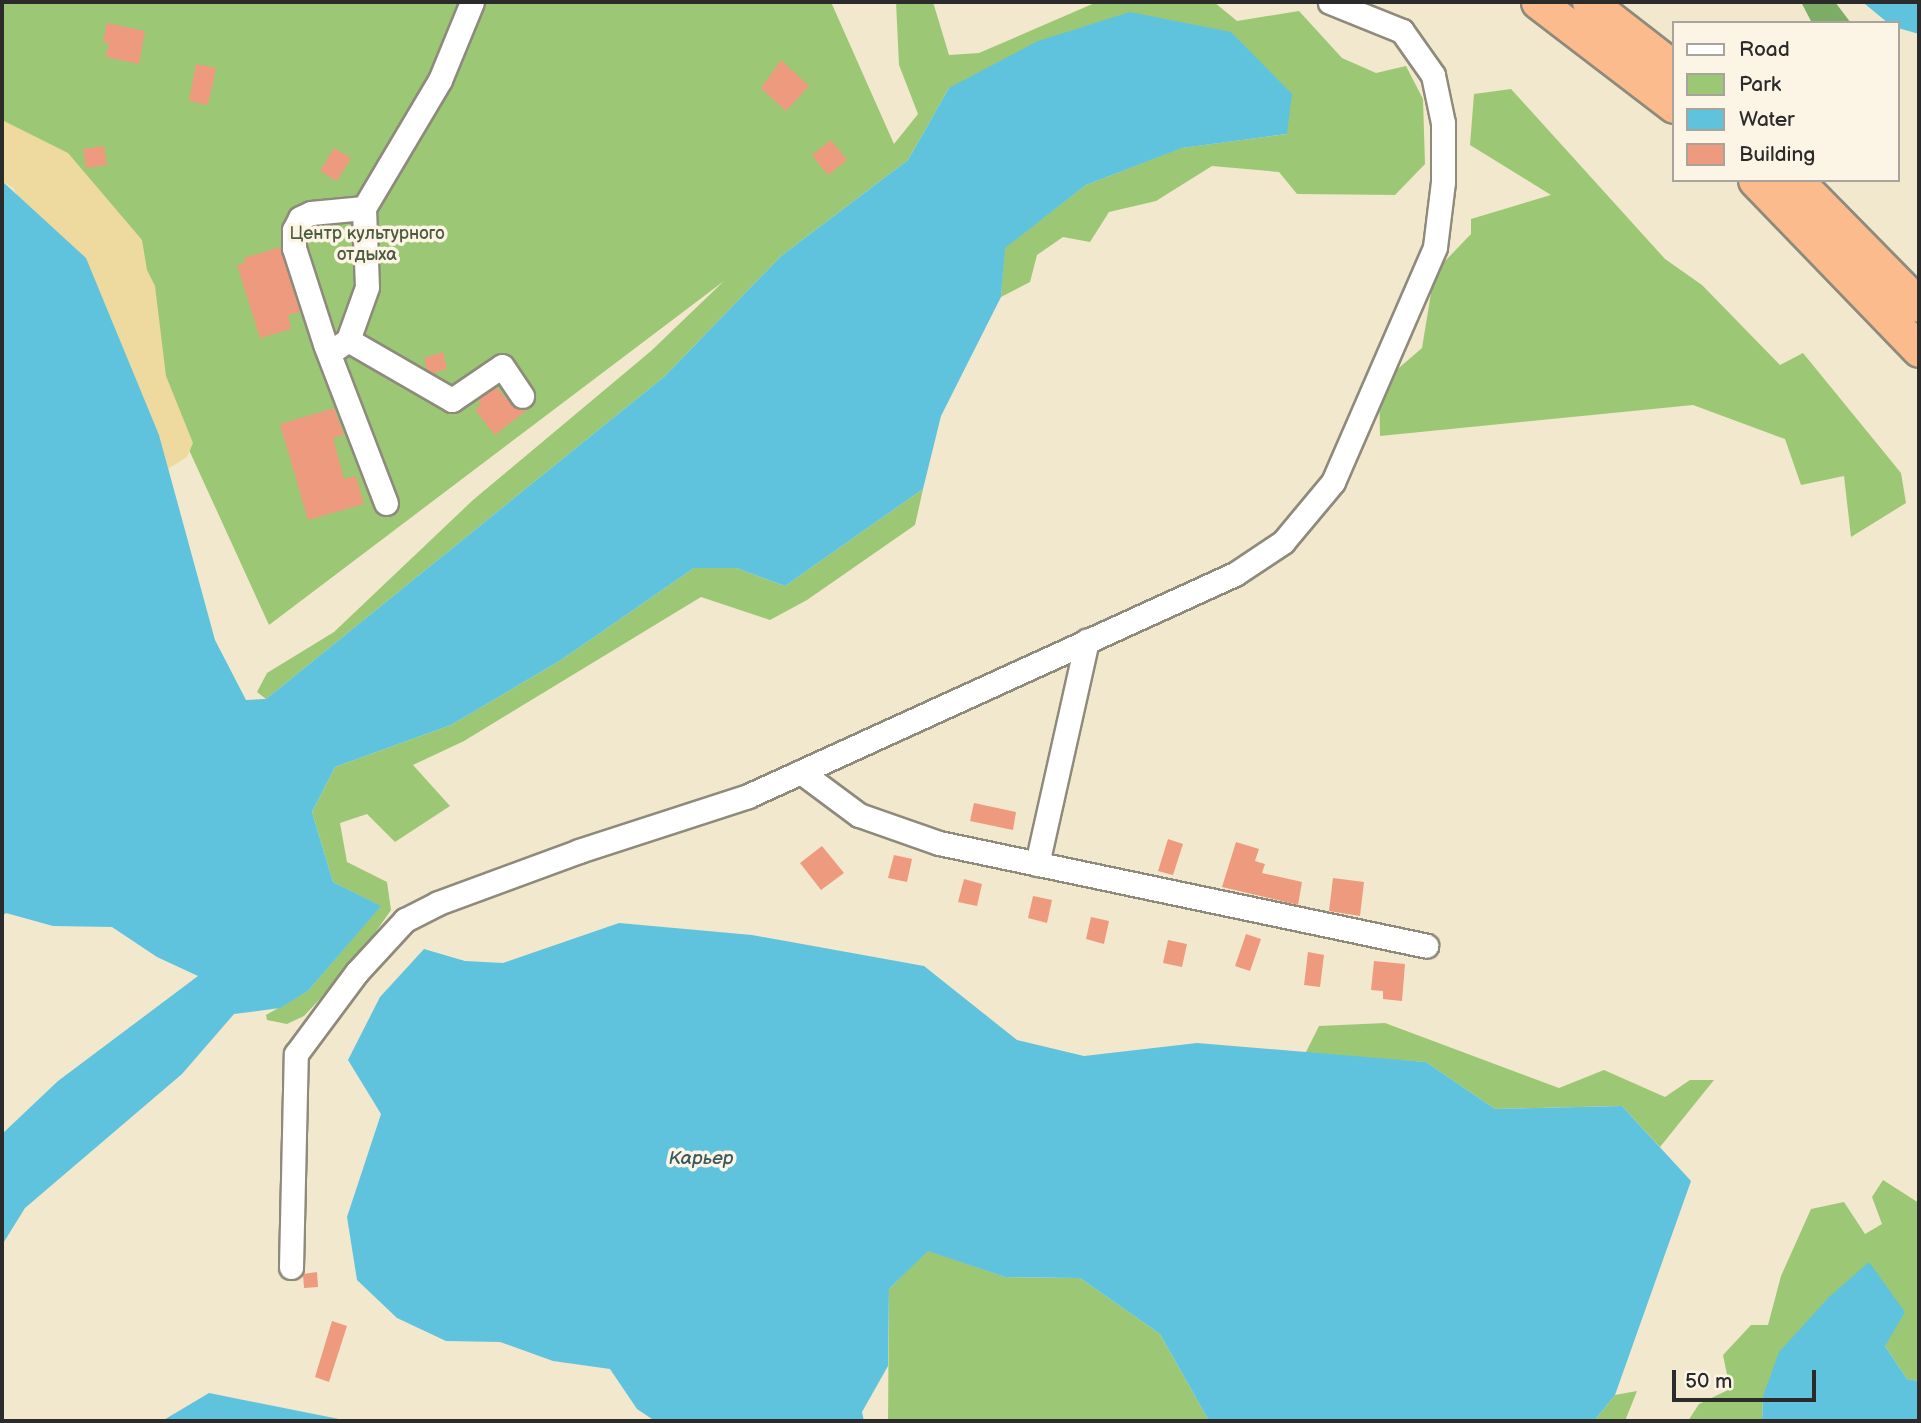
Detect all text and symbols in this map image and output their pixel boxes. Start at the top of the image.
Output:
legend [1672,21,1900,182]
text: Road [1739,37,1790,62]
text: Park [1739,72,1781,97]
text: Water [1739,107,1795,132]
text: Building [1739,142,1815,167]
park label: Центр культурного отдыха [289,224,445,266]
water label: Карьер [669,1148,733,1170]
scale bar [1676,1356,1820,1400]
text: 50 m [1685,1369,1732,1394]

